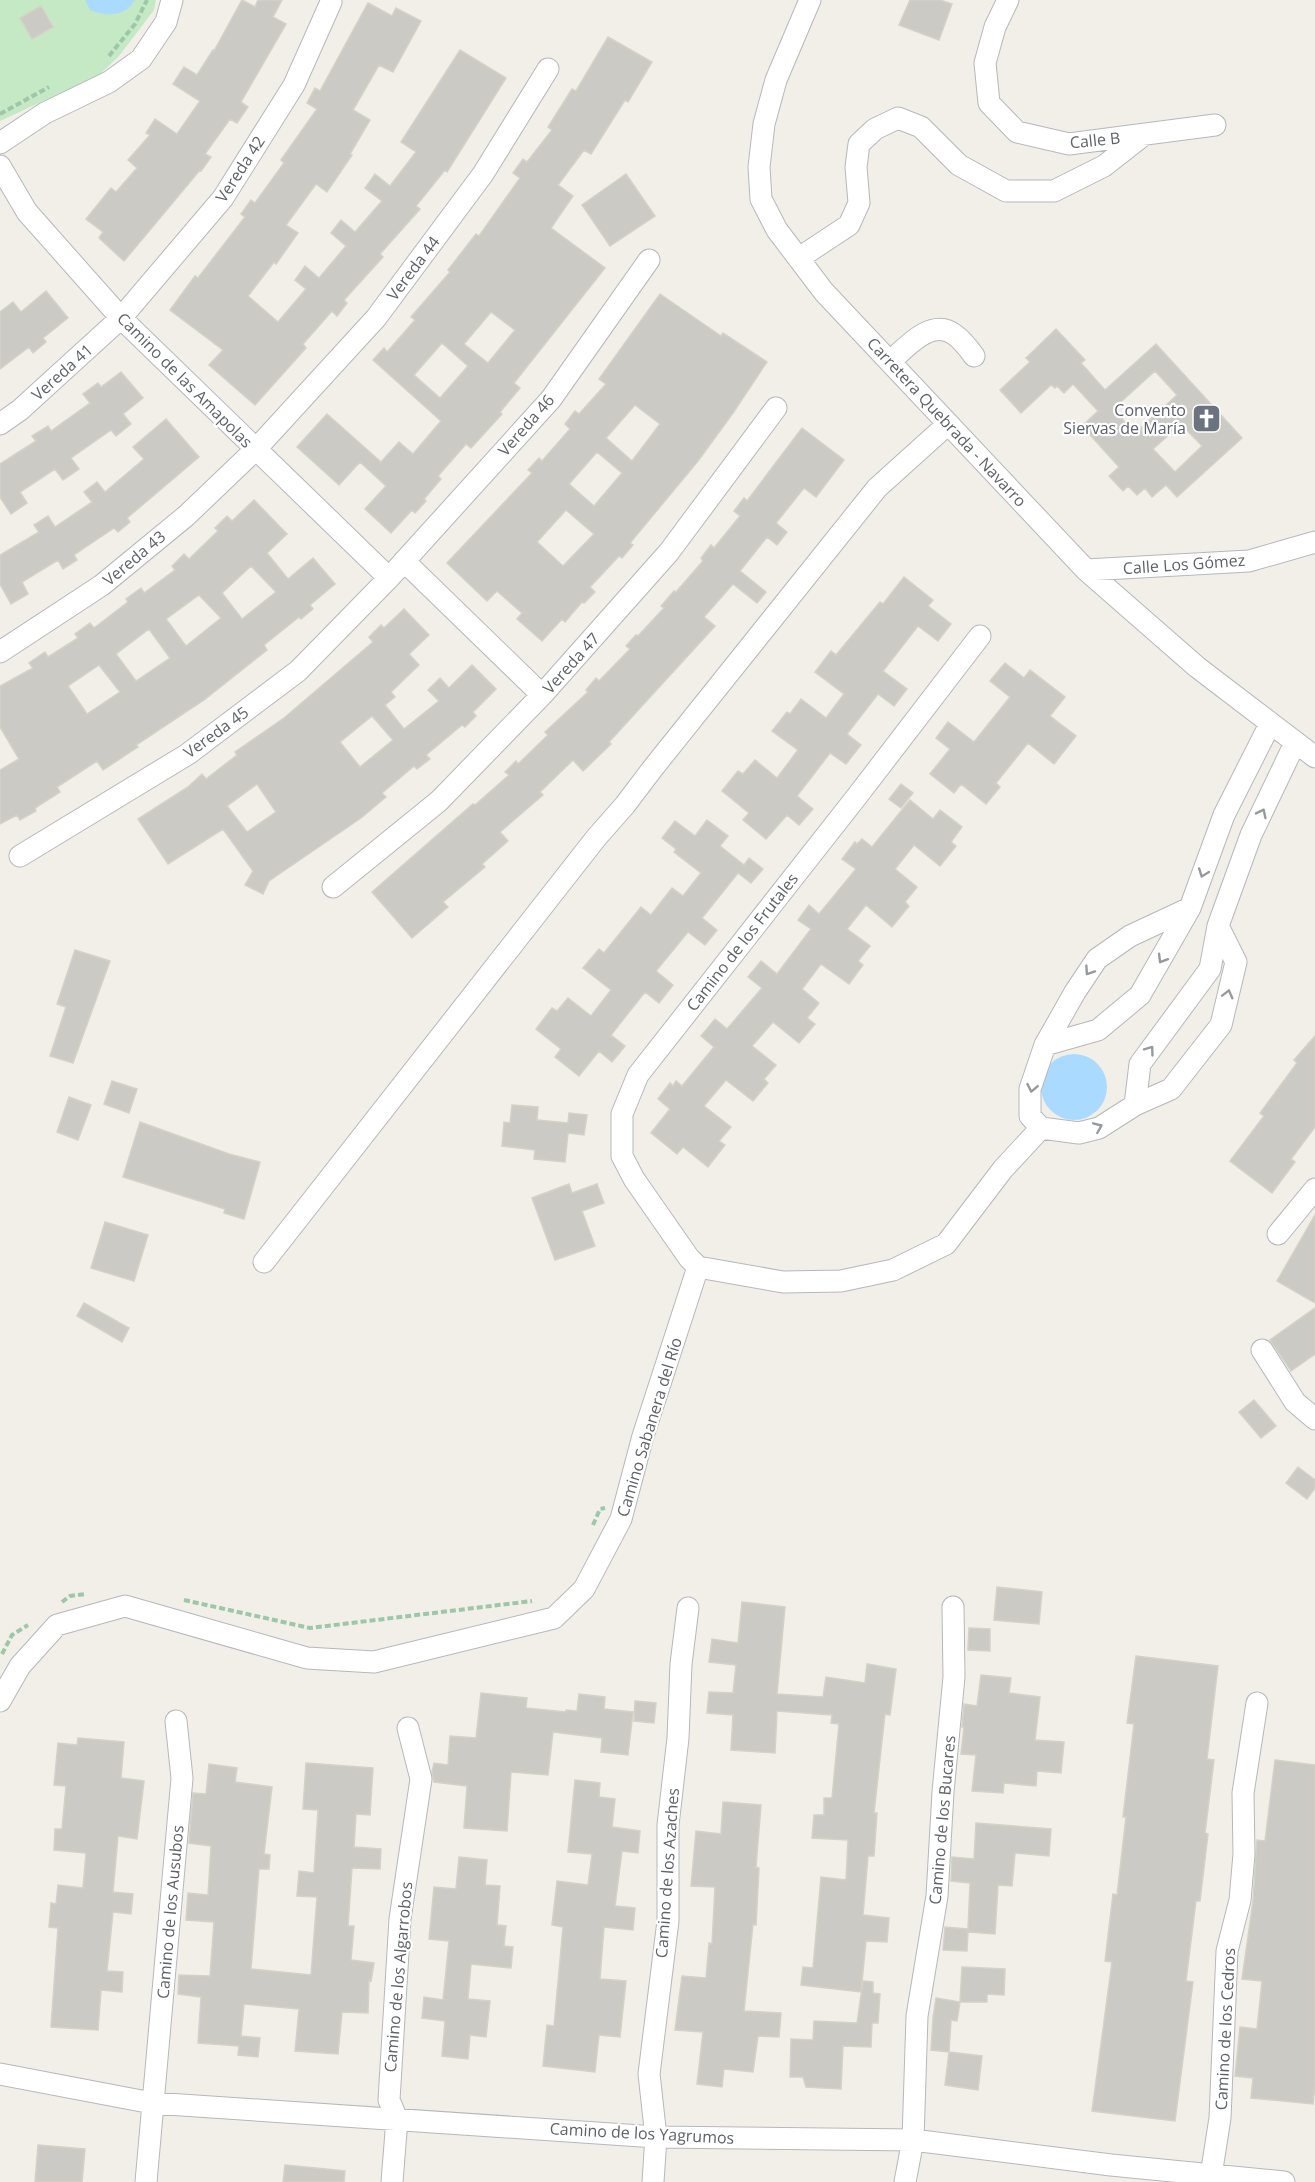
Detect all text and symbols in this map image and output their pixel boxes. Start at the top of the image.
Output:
street label: Calle B [1069,126,1121,154]
street label: Vereda 42 [210,131,270,207]
street label: Vereda 44 [382,231,444,305]
street label: Camino de las Amapolas [113,308,257,452]
street label: Carretera Quebrada - Navarro [862,332,1032,512]
street label: Vereda 41 [27,339,97,405]
street label: Vereda 46 [493,389,559,461]
place label: Convento Siervas de María [1063,399,1186,439]
church icon: Convento Siervas de María [1191,403,1223,435]
street label: Vereda 43 [98,525,170,591]
street label: Calle Los Gómez [1122,549,1246,579]
street label: Vereda 47 [538,628,604,698]
street label: Vereda 45 [179,701,253,763]
one-way arrow [1255,808,1266,819]
one-way arrow [1198,867,1211,878]
street label: Camino de los Frutales [681,868,803,1016]
one-way arrow [1158,953,1169,963]
one-way arrow [1085,964,1096,975]
one-way arrow [1221,990,1234,1000]
one-way arrow [1143,1045,1154,1056]
one-way arrow [1026,1082,1039,1092]
one-way arrow [1092,1122,1103,1134]
street label: Camino Sabanera del Río [611,1335,687,1519]
street label: Camino de los Bucares [924,1735,960,1905]
street label: Camino de los Azaches [650,1787,684,1959]
street label: Camino de los Ausubos [151,1824,189,2000]
street label: Camino de los Algarrobos [379,1881,417,2073]
street label: Camino de los Cedros [1210,1947,1240,2111]
street label: Camino de los Yagrumos [549,2117,735,2149]

